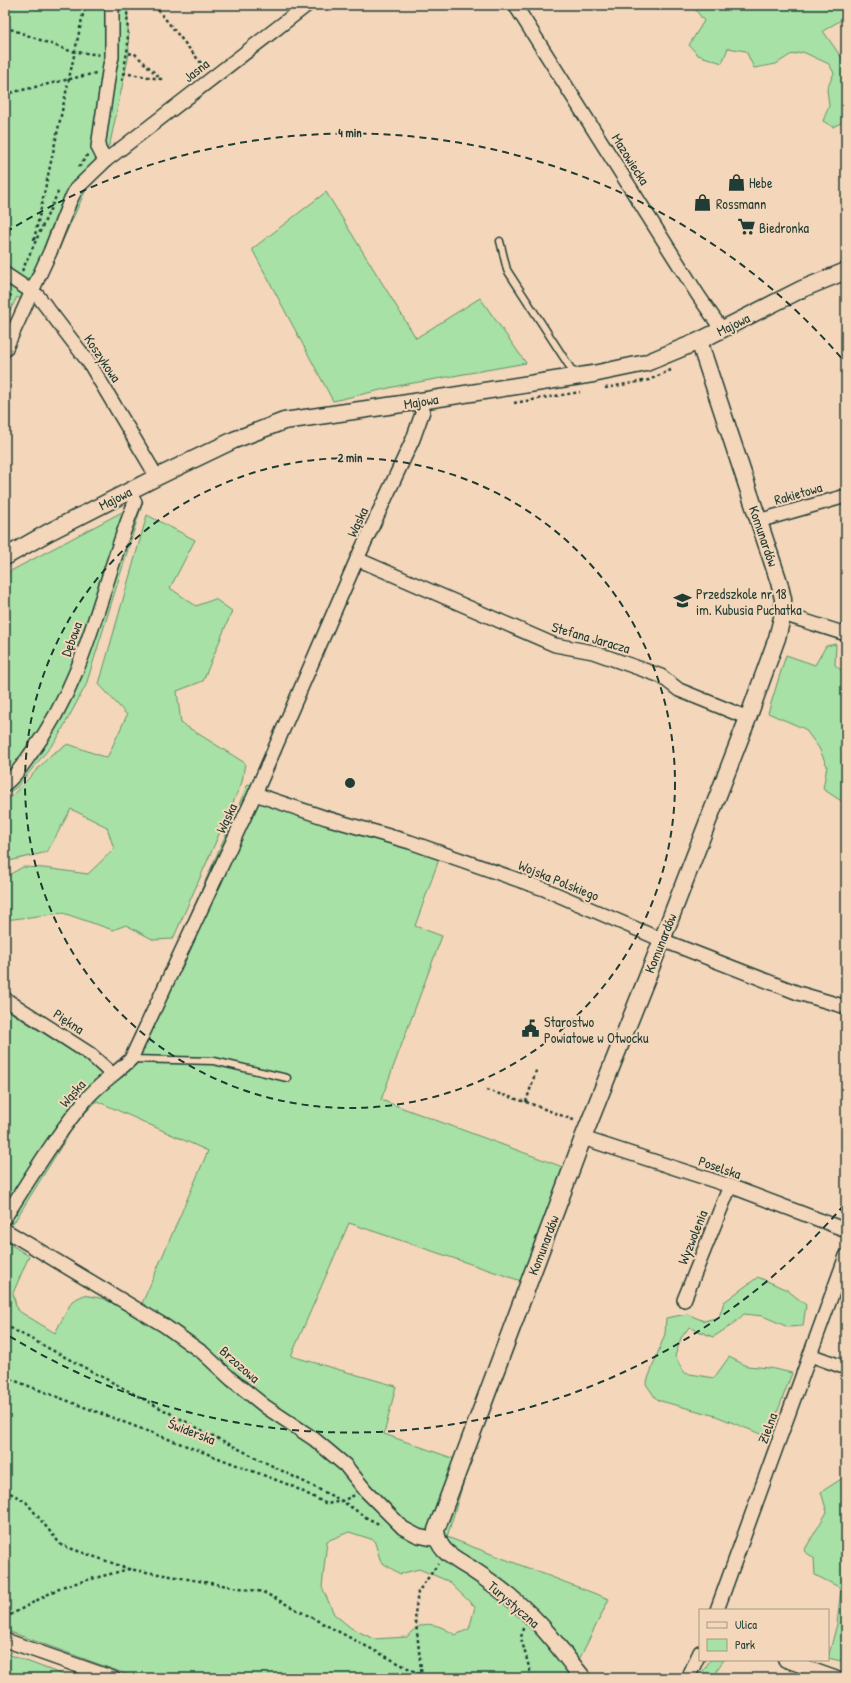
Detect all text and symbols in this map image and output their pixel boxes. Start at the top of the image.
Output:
street label: Jasna [179,54,213,86]
text: 4 min [338,124,362,141]
street label: Mazowiecka [608,130,655,189]
shop icon: Hebe [726,172,746,192]
place label: Hebe [749,173,773,192]
shop icon: Rossmann [693,193,713,213]
place label: Rossmann [716,194,766,213]
supermarket icon: Biedronka [736,217,756,237]
place label: Biedronka [759,218,809,237]
street label: Majowa [713,308,754,341]
street label: Koszykowa [79,330,126,387]
street label: Majowa [402,389,440,414]
text: 2 min [338,449,363,466]
street label: Rakietowa [772,477,825,509]
street label: Majowa [95,481,136,515]
street label: Komunardów [745,503,783,569]
street label: Wąska [342,504,372,540]
place label: Przedszkole nr 18 im. Kubusia Puchatka [696,584,802,619]
school or university icon: Przedszkole nr 18 im. Kubusia Puchatka [673,591,693,611]
street label: Stefana Jaracza [550,617,633,657]
street label: Dębowa [56,619,86,659]
centre of rings [343,776,357,790]
street label: Wąska [211,800,241,836]
street label: Wojska Polskiego [516,855,602,906]
street label: Komunardów [639,910,681,976]
street label: Piękna [50,1004,88,1038]
place label: Starostwo Powiatowe w Otwocku [544,1012,649,1047]
public building icon: Starostwo Powiatowe w Otwocku [521,1019,541,1039]
street label: Wąska [55,1075,90,1111]
street label: Poselska [696,1151,744,1183]
street label: Wyzwolenia [673,1207,713,1267]
street label: Komunardów [523,1212,563,1278]
street label: Brzozowa [216,1341,265,1387]
street label: Zielna [753,1410,781,1446]
street label: Świderska [166,1413,219,1449]
street label: Turystyczna [483,1576,544,1633]
legend [699,1609,829,1661]
text: Ulica [735,1616,757,1633]
text: Park [735,1636,755,1653]

